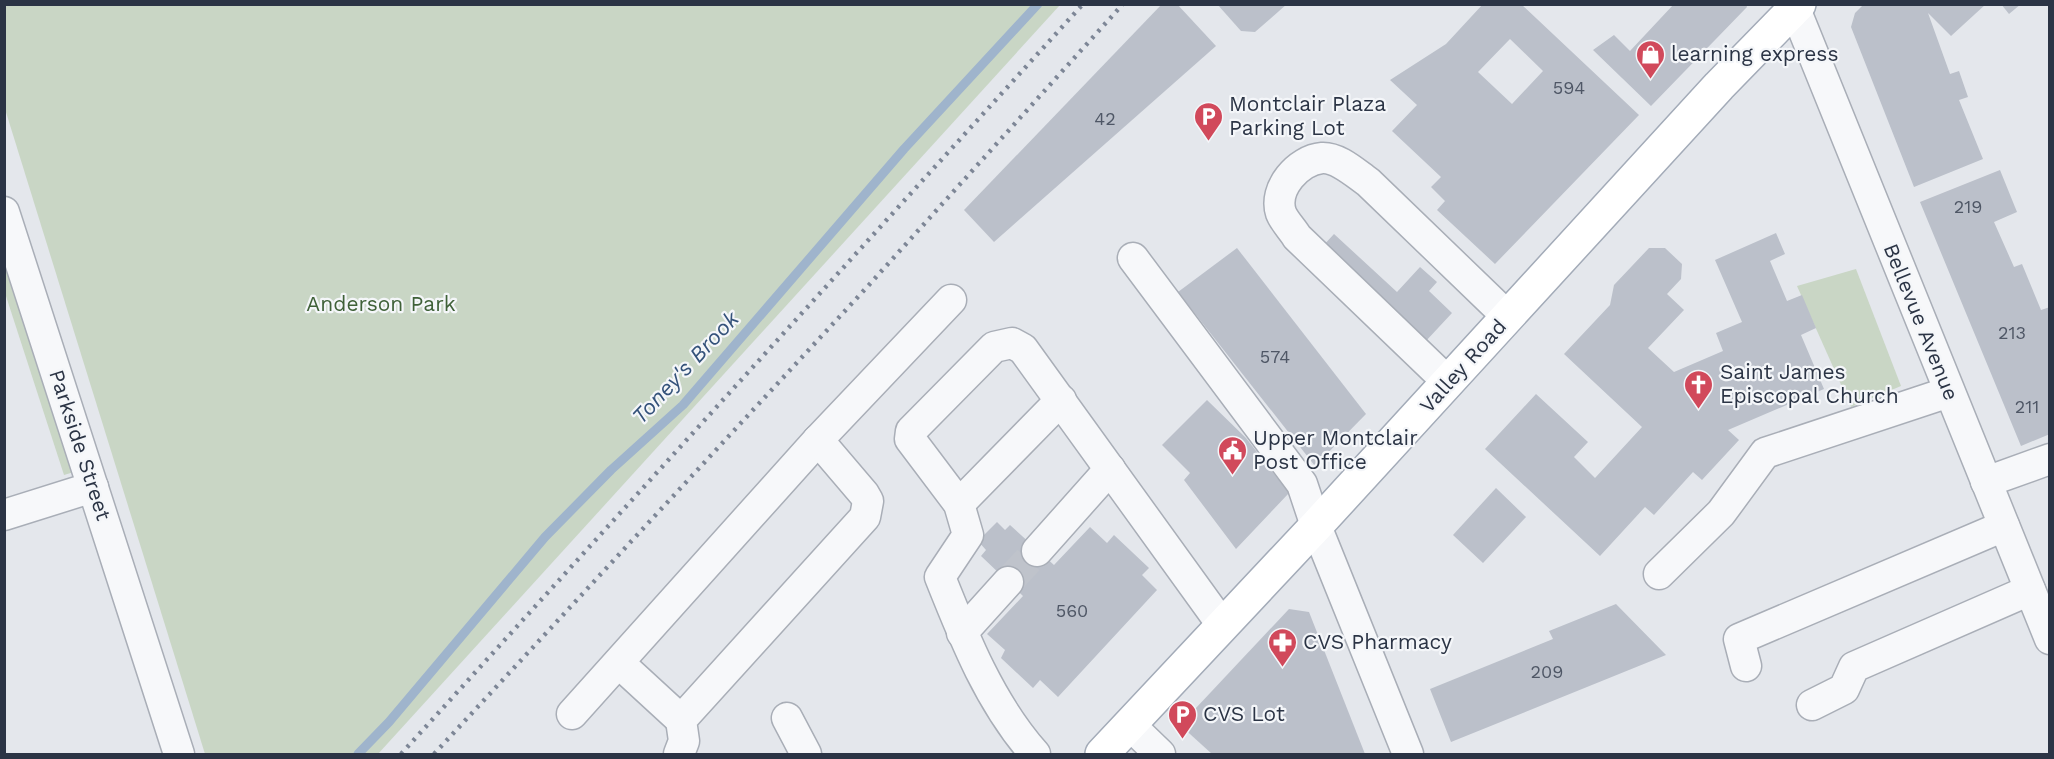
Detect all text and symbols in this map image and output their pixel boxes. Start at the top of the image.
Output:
shop icon: learning express [1634,38,1666,80]
place label: learning express [1671,41,1838,66]
house number: 594 [1553,77,1585,98]
place label: Montclair Plaza Parking Lot [1229,91,1386,140]
parking icon: Montclair Plaza Parking Lot [1192,100,1224,142]
house number: 42 [1094,108,1116,129]
house number: 219 [1954,196,1982,217]
street label: Bellevue Avenue [1879,240,1964,404]
park label: Anderson Park [306,291,456,316]
water label: Toney's Brook [627,305,744,429]
street label: Valley Road [1414,314,1511,418]
house number: 213 [1998,322,2026,343]
house number: 574 [1260,346,1290,367]
place label: Saint James Episcopal Church [1720,359,1899,408]
street label: Parkside Street [44,366,117,524]
church icon: Saint James Episcopal Church [1683,368,1715,410]
house number: 211 [2015,396,2039,417]
place label: Upper Montclair Post Office [1253,425,1418,474]
public building icon: Upper Montclair Post Office [1216,434,1248,476]
house number: 560 [1056,600,1088,621]
pharmacy icon: CVS Pharmacy [1266,626,1298,668]
place label: CVS Pharmacy [1303,629,1452,654]
house number: 209 [1531,661,1563,682]
parking icon: CVS Lot [1166,698,1198,740]
place label: CVS Lot [1203,701,1285,726]

